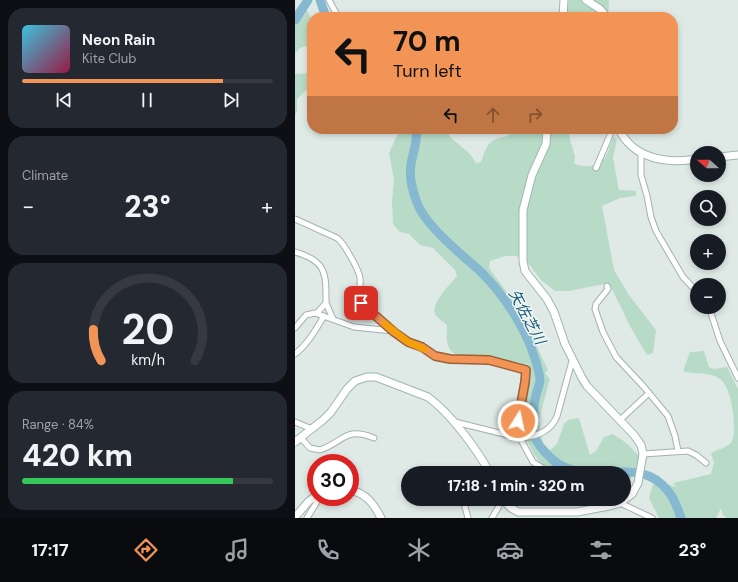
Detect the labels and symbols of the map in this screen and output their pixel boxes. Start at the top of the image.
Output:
north arrow [690,146,726,182]
pin [344,286,378,320]
water label: 矢佐芝川 [504,286,551,350]
position arrow [497,400,539,442]
speed limit sign: 30 [307,454,359,506]

